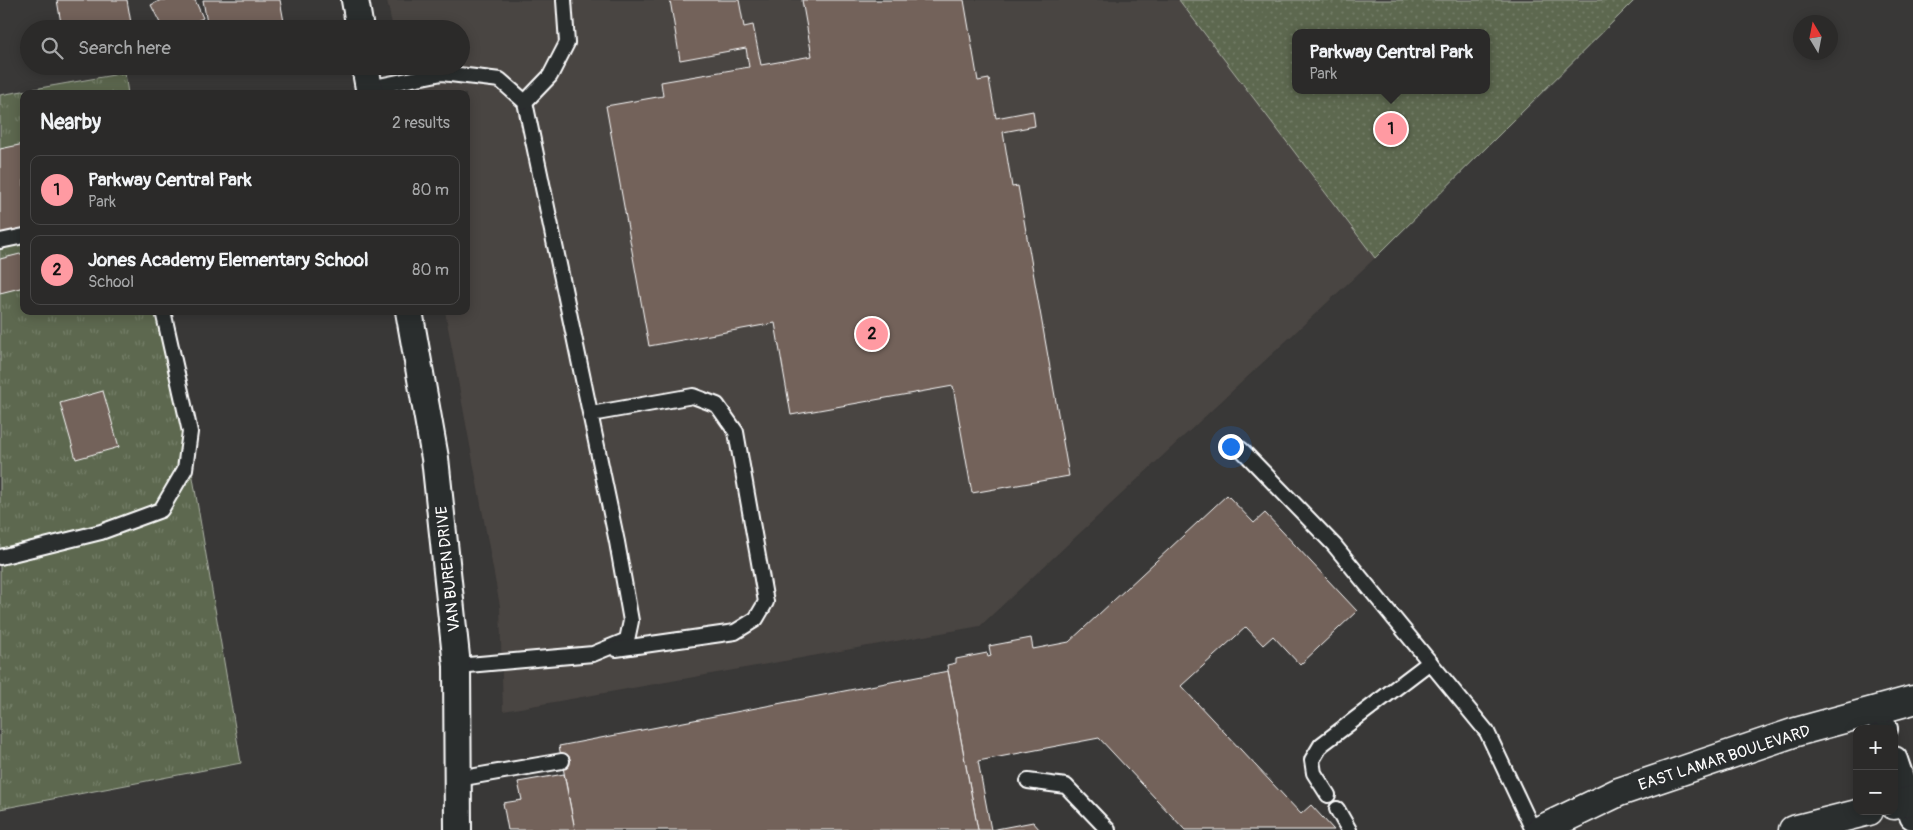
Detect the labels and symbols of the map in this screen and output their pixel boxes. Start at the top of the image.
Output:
north arrow [1793,15,1838,60]
pin: 1 [1375,110,1407,148]
pin: 2 [856,315,888,353]
your location [1218,434,1244,460]
street label: VAN BUREN DRIVE [431,505,465,633]
street label: EAST LAMAR BOULEVARD [1636,721,1813,795]

